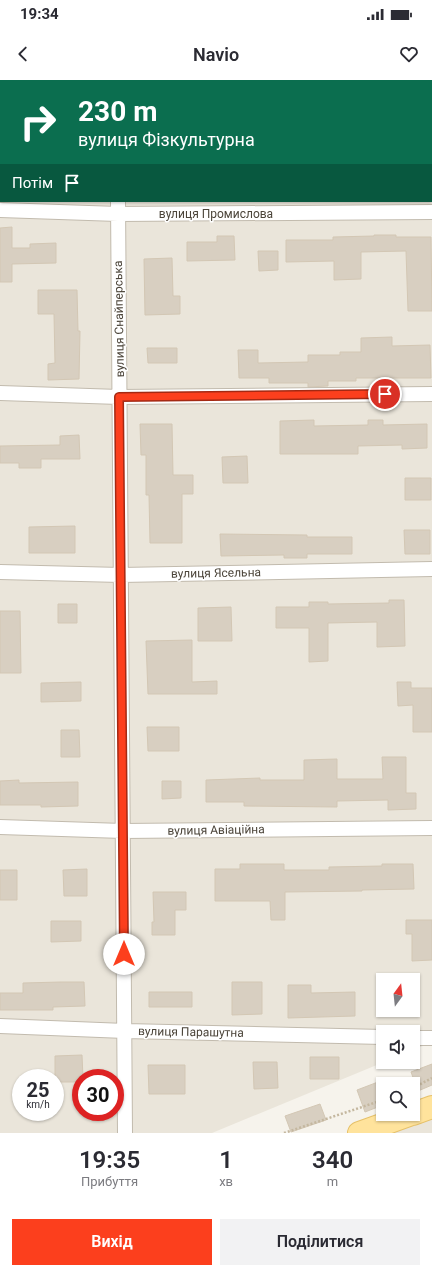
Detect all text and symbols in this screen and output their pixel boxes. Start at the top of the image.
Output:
text: 19:34 [20,5,59,23]
icon: back [12,43,34,65]
icon: heart [398,43,420,65]
text: Navio [193,44,239,65]
text: 230 m [78,95,157,128]
icon: right [12,96,64,148]
text: вулиця Фізкультурна [78,129,255,150]
icon: arrive [61,172,83,194]
text: Потім [12,174,53,192]
street label: вулиця Промислова [159,207,273,221]
street label: вулиця Снайперська [111,260,127,378]
pin [368,377,402,411]
icon: arrive [374,383,396,405]
street label: вулиця Ясельна [171,565,261,581]
street label: вулиця Авіаційна [167,822,265,838]
position arrow [103,933,145,975]
north arrow [376,973,420,1017]
map controls [376,973,420,1121]
street label: вулиця Парашутна [138,1024,244,1040]
button: sound [376,1025,420,1069]
speed limit sign: 30 [72,1069,124,1121]
button: search [376,1077,420,1121]
text: 25 [27,1078,49,1102]
text: km/h [26,1099,50,1110]
text: 19:35 [79,1146,140,1174]
text: 1 [219,1146,233,1174]
text: 340 [312,1146,353,1174]
text: Прибуття [81,1174,138,1189]
text: хв [219,1174,233,1189]
text: m [327,1174,338,1189]
button: Вихід [12,1219,212,1265]
button: Поділитися [220,1219,420,1265]

